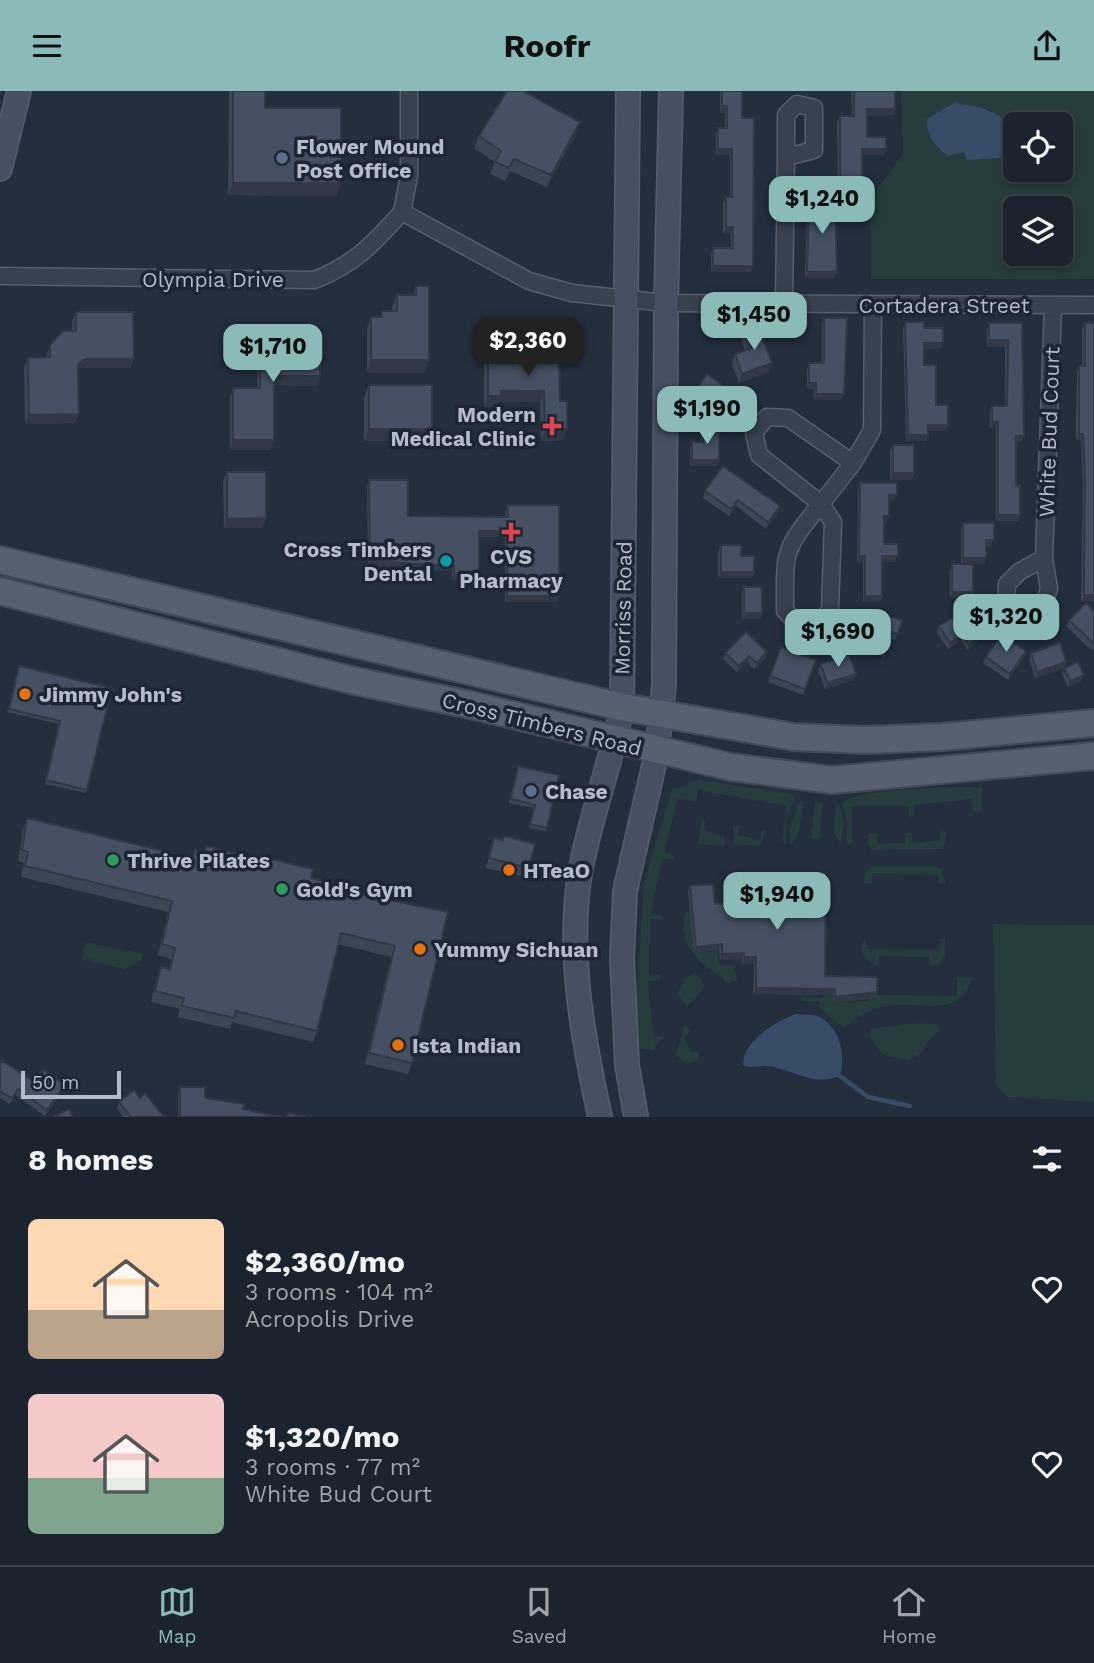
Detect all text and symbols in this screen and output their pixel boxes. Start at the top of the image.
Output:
icon: menu [28,27,66,65]
text: Roofr [503,27,591,65]
icon: share [1028,27,1066,65]
map controls [1003,112,1073,266]
button: locate [1003,112,1073,182]
place label: Flower Mound Post Office [296,134,444,183]
marker: Flower Mound Post Office [274,150,290,166]
pin: $1,240 [765,177,879,236]
text: $1,240 [785,185,859,212]
button: layers [1003,196,1073,266]
street label: Olympia Drive [142,267,284,292]
pin: $1,450 [697,293,811,352]
street label: Cortadera Street [859,293,1030,318]
text: $1,450 [717,301,791,328]
pin: $2,360 [471,319,585,378]
pin: $1,710 [216,324,330,384]
text: $2,360 [489,327,567,354]
text: $1,710 [239,333,307,360]
street label: White Bud Court [1034,346,1064,518]
pin: $1,190 [650,387,764,446]
text: $1,190 [673,395,741,422]
place label: Modern Medical Clinic [391,402,536,451]
marker: Modern Medical Clinic [542,416,562,436]
marker: CVS Pharmacy [503,524,519,540]
place label: Cross Timbers Dental [284,537,432,586]
street label: Morriss Road [609,541,637,675]
place label: CVS Pharmacy [459,544,563,593]
marker: Cross Timbers Dental [438,553,454,569]
pin: $1,320 [949,595,1063,654]
text: $1,320 [969,603,1043,630]
pin: $1,690 [781,609,895,669]
text: $1,690 [801,618,875,645]
place label: Jimmy John's [39,682,182,707]
marker: Jimmy John's [17,686,33,702]
street label: Cross Timbers Road [440,687,644,761]
place label: Chase [545,779,608,804]
marker: Chase [523,783,539,799]
place label: Thrive Pilates [127,848,270,873]
marker: Thrive Pilates [105,852,121,868]
place label: HTeaO [523,858,590,883]
marker: HTeaO [501,862,517,878]
pin: $1,940 [720,873,834,932]
place label: Gold's Gym [296,877,413,902]
marker: Gold's Gym [274,881,290,897]
text: $1,940 [739,881,815,908]
place label: Yummy Sichuan [434,937,599,962]
marker: Yummy Sichuan [412,941,428,957]
place label: Ista Indian [412,1033,521,1058]
marker: Ista Indian [390,1037,406,1053]
scale bar [21,1068,121,1100]
text: 50 m [32,1071,79,1094]
icon: filters [1028,1140,1066,1178]
text: 8 homes [28,1142,154,1177]
text: $2,360/mo [245,1244,405,1279]
icon: home [84,1247,168,1331]
icon: heart [1028,1270,1066,1308]
text: 3 rooms · 104 m² [245,1279,433,1306]
text: Acropolis Drive [245,1306,414,1333]
text: $1,320/mo [245,1419,399,1454]
icon: home [84,1422,168,1506]
icon: heart [1028,1445,1066,1483]
text: 3 rooms · 77 m² [245,1454,420,1481]
text: White Bud Court [245,1481,432,1508]
tab: Map [158,1583,196,1648]
tab: Saved [512,1583,567,1648]
tab: Home [882,1583,936,1648]

